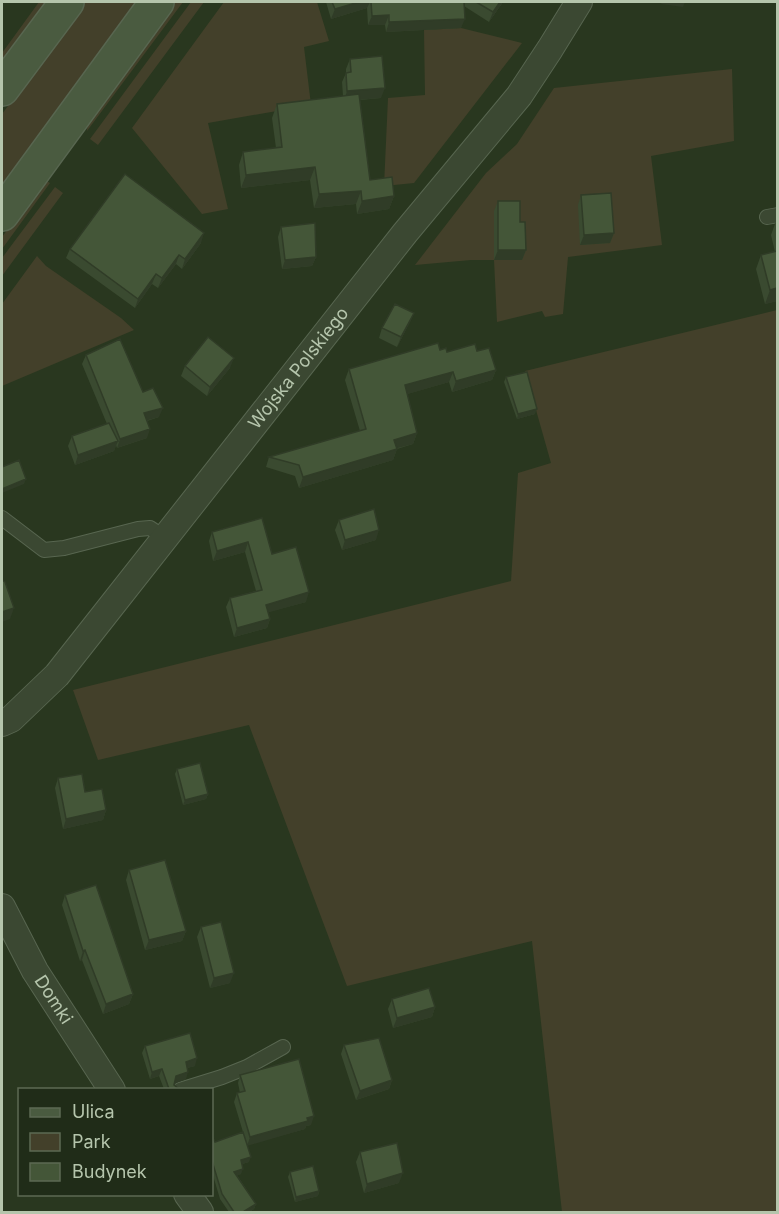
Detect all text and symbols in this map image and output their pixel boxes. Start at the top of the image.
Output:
street label: Wojska Polskiego [244,303,353,433]
street label: Domki [30,971,77,1028]
legend [18,1088,213,1196]
text: Ulica [72,1101,115,1122]
text: Park [72,1131,111,1152]
text: Budynek [72,1161,147,1182]

